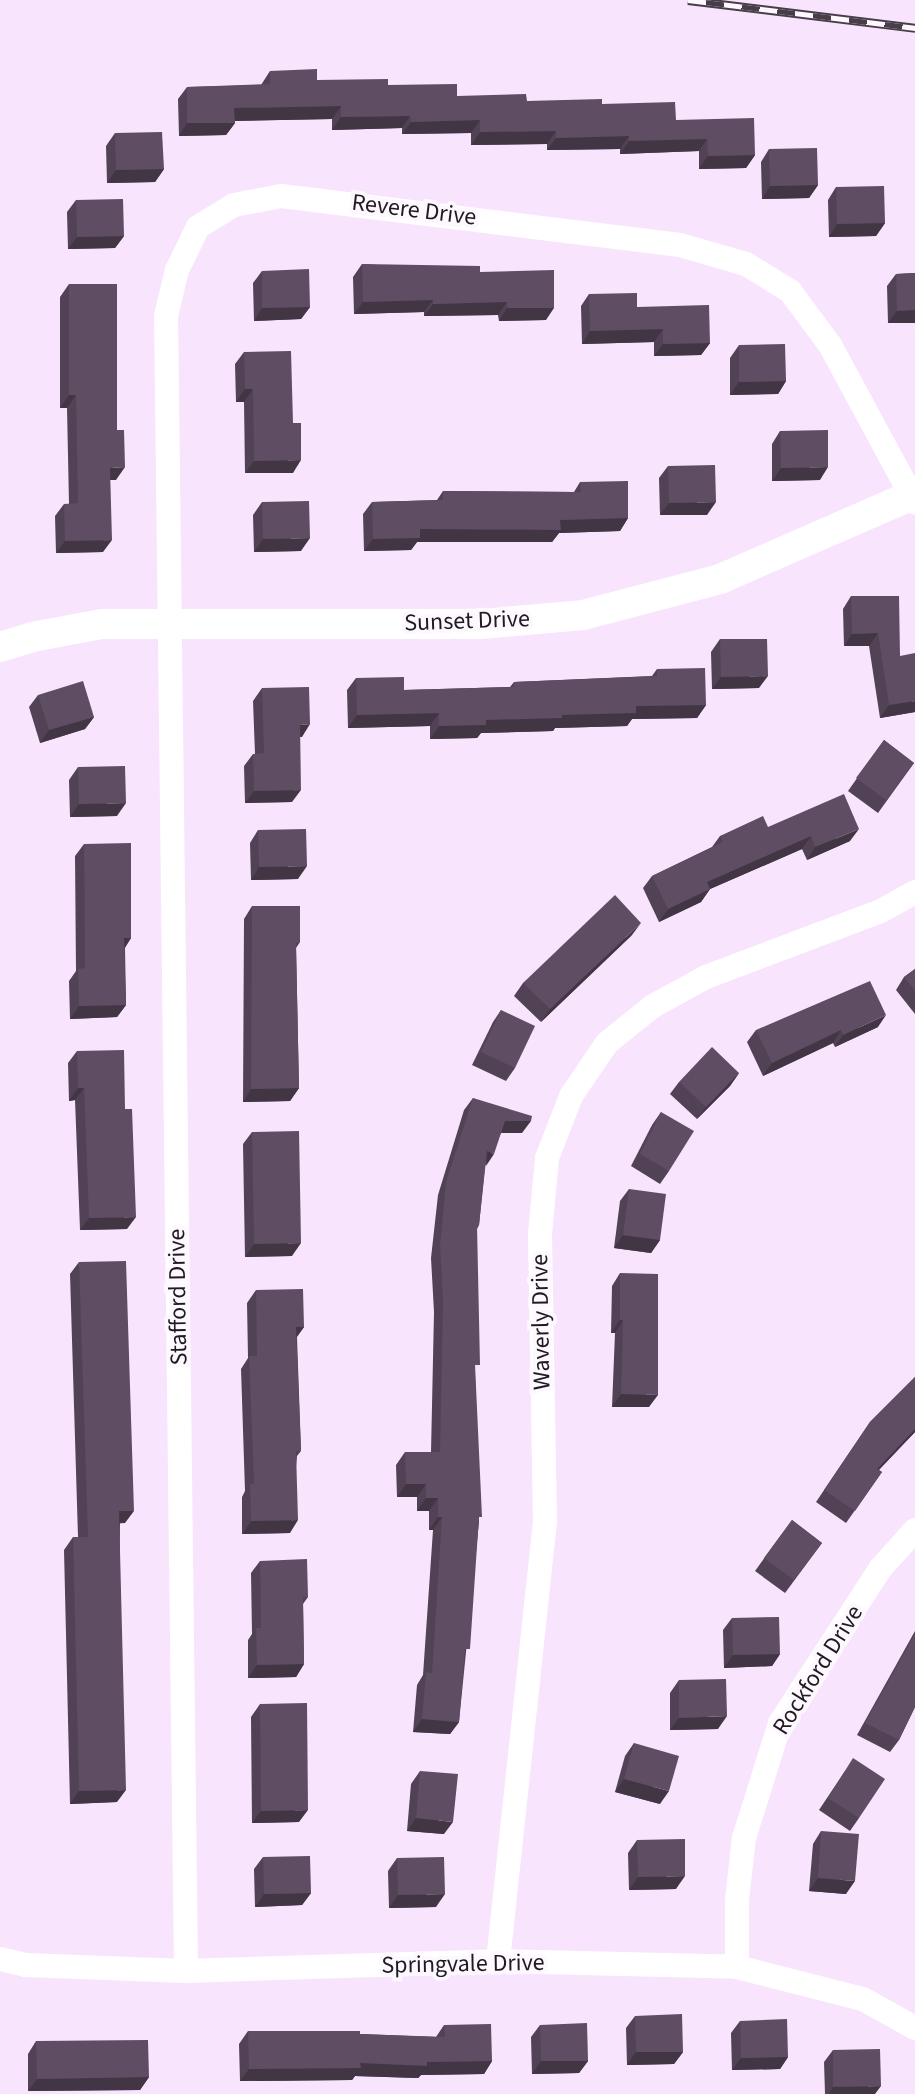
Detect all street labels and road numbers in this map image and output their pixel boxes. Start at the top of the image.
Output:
street label: Revere Drive [350,188,478,232]
street label: Sunset Drive [404,604,530,638]
street label: Stafford Drive [162,1228,194,1366]
street label: Waverly Drive [525,1254,557,1390]
street label: Rockford Drive [767,1600,869,1740]
street label: Springvale Drive [381,1948,545,1980]

